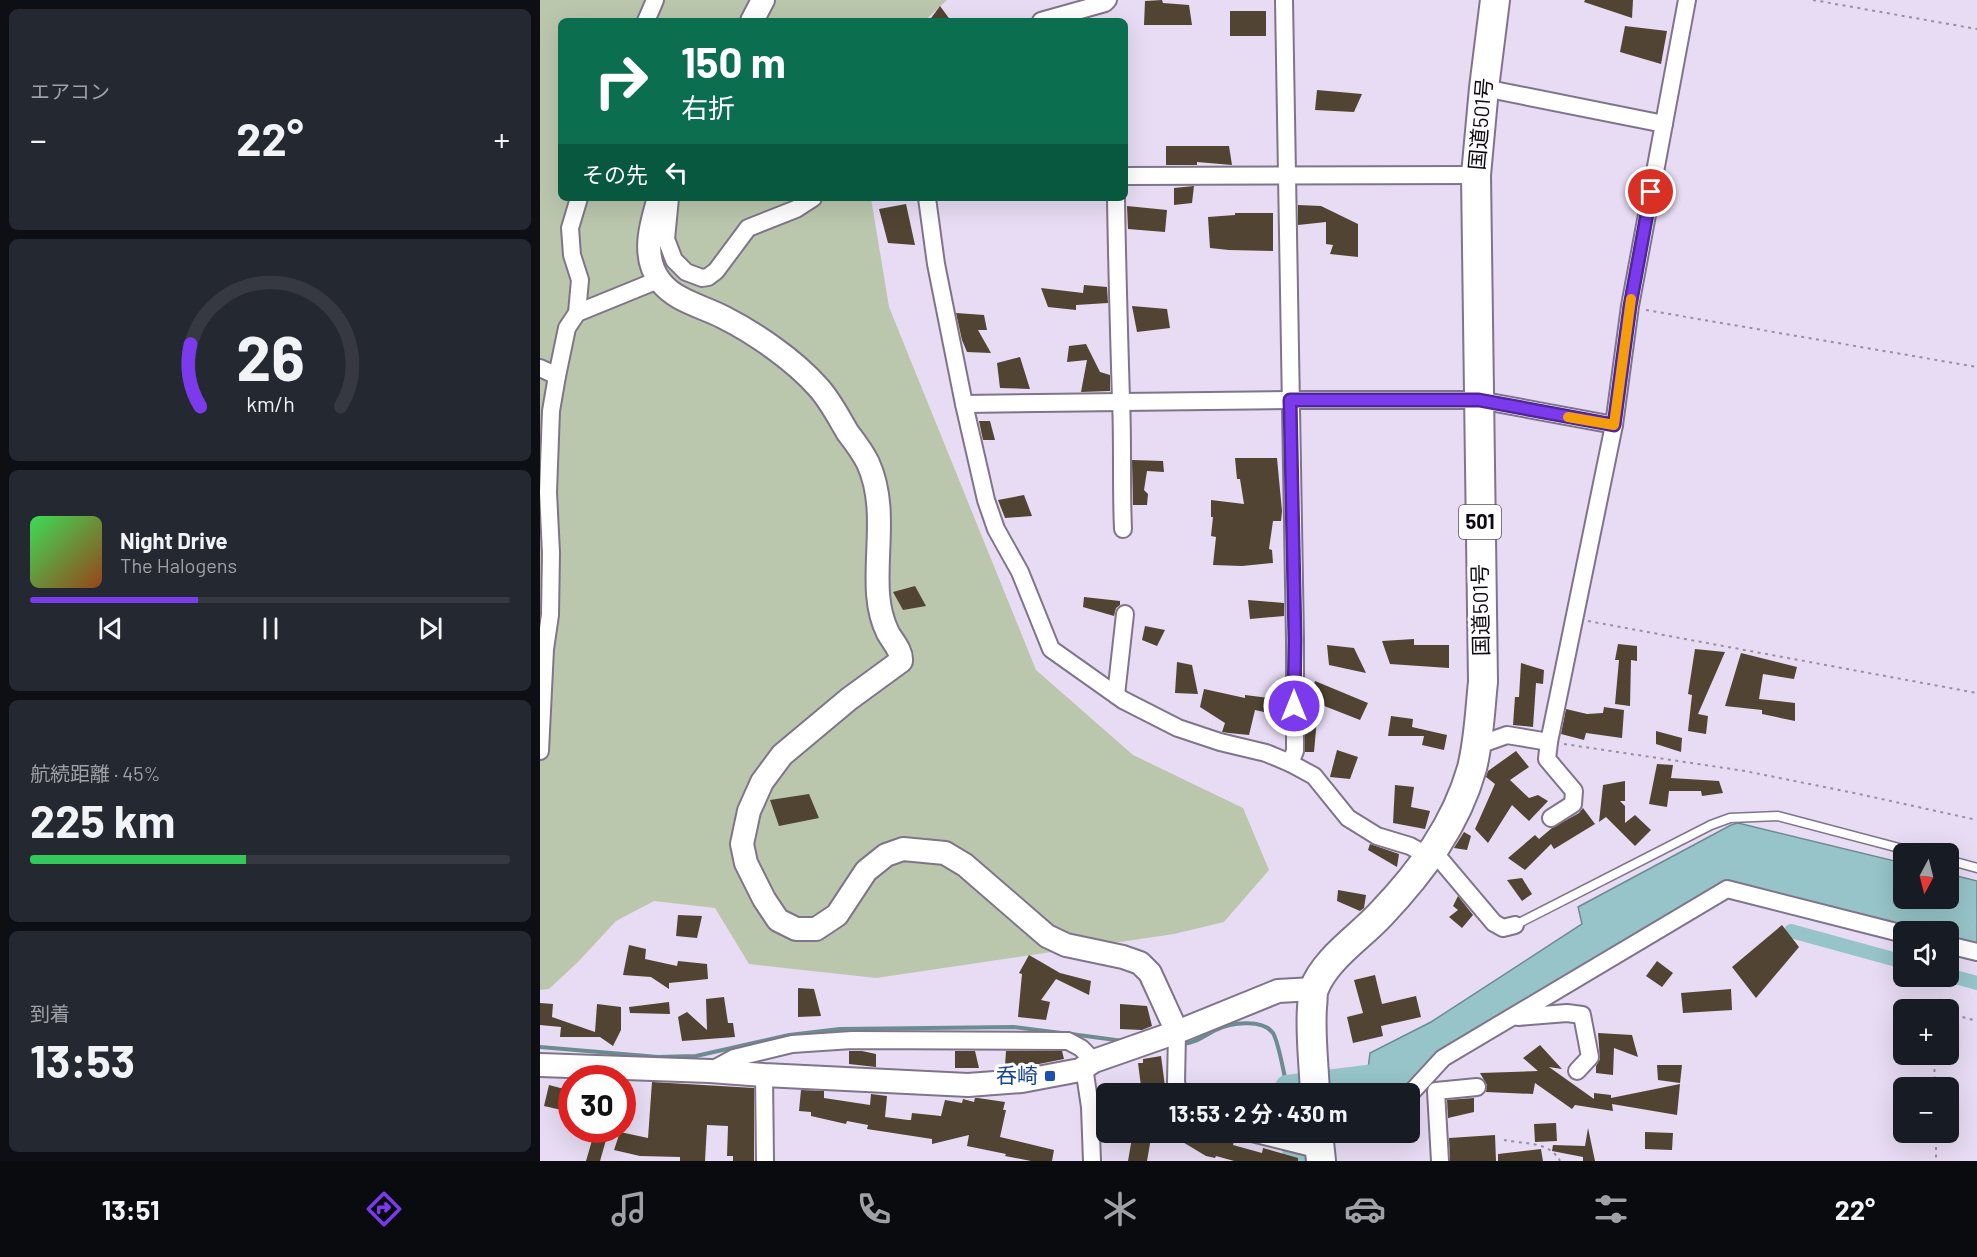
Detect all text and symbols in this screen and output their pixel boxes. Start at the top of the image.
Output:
text: 150 m [681,36,786,86]
icon: right [582,42,660,120]
street label: 国道501号 [1463,77,1496,171]
text: エアコン [30,79,110,103]
text: 右折 [681,91,735,123]
text: 22° [236,111,304,165]
text: − [30,119,47,159]
text: + [493,119,510,159]
icon: left [660,156,693,189]
text: その先 [582,161,648,187]
pin [1625,166,1676,217]
icon: arrive [1634,175,1667,208]
text: 26 [236,319,304,393]
text: km/h [246,392,294,417]
road number: 501 [1459,505,1501,539]
text: Night Drive [120,527,228,553]
text: The Halogens [120,553,237,577]
street label: 国道501号 [1466,564,1493,656]
icon: previous [94,612,127,645]
icon: pause [254,612,287,645]
icon: next [414,612,447,645]
position arrow [1262,674,1326,738]
text: 航続距離 · 45% [30,761,160,785]
text: 225 km [30,793,175,847]
north arrow [1893,843,1959,909]
map controls [1893,843,1959,1143]
button: sound [1893,921,1959,987]
button: + [1893,999,1959,1065]
text: 到着 [30,1001,70,1025]
text: 13:53 [30,1033,135,1087]
place label: 呑崎 [996,1062,1038,1087]
speed limit sign: 30 [558,1065,636,1143]
marker: 呑崎 [1043,1069,1057,1083]
button: − [1893,1077,1959,1143]
text: 13:53 · 2 分 · 430 m [1169,1100,1347,1126]
icon: directions [363,1188,405,1230]
icon: music [608,1188,650,1230]
icon: phone [853,1188,895,1230]
icon: climate [1099,1188,1141,1230]
icon: car [1344,1188,1386,1230]
icon: filters [1590,1188,1632,1230]
text: 13:51 [102,1193,159,1225]
text: 22° [1835,1193,1875,1225]

